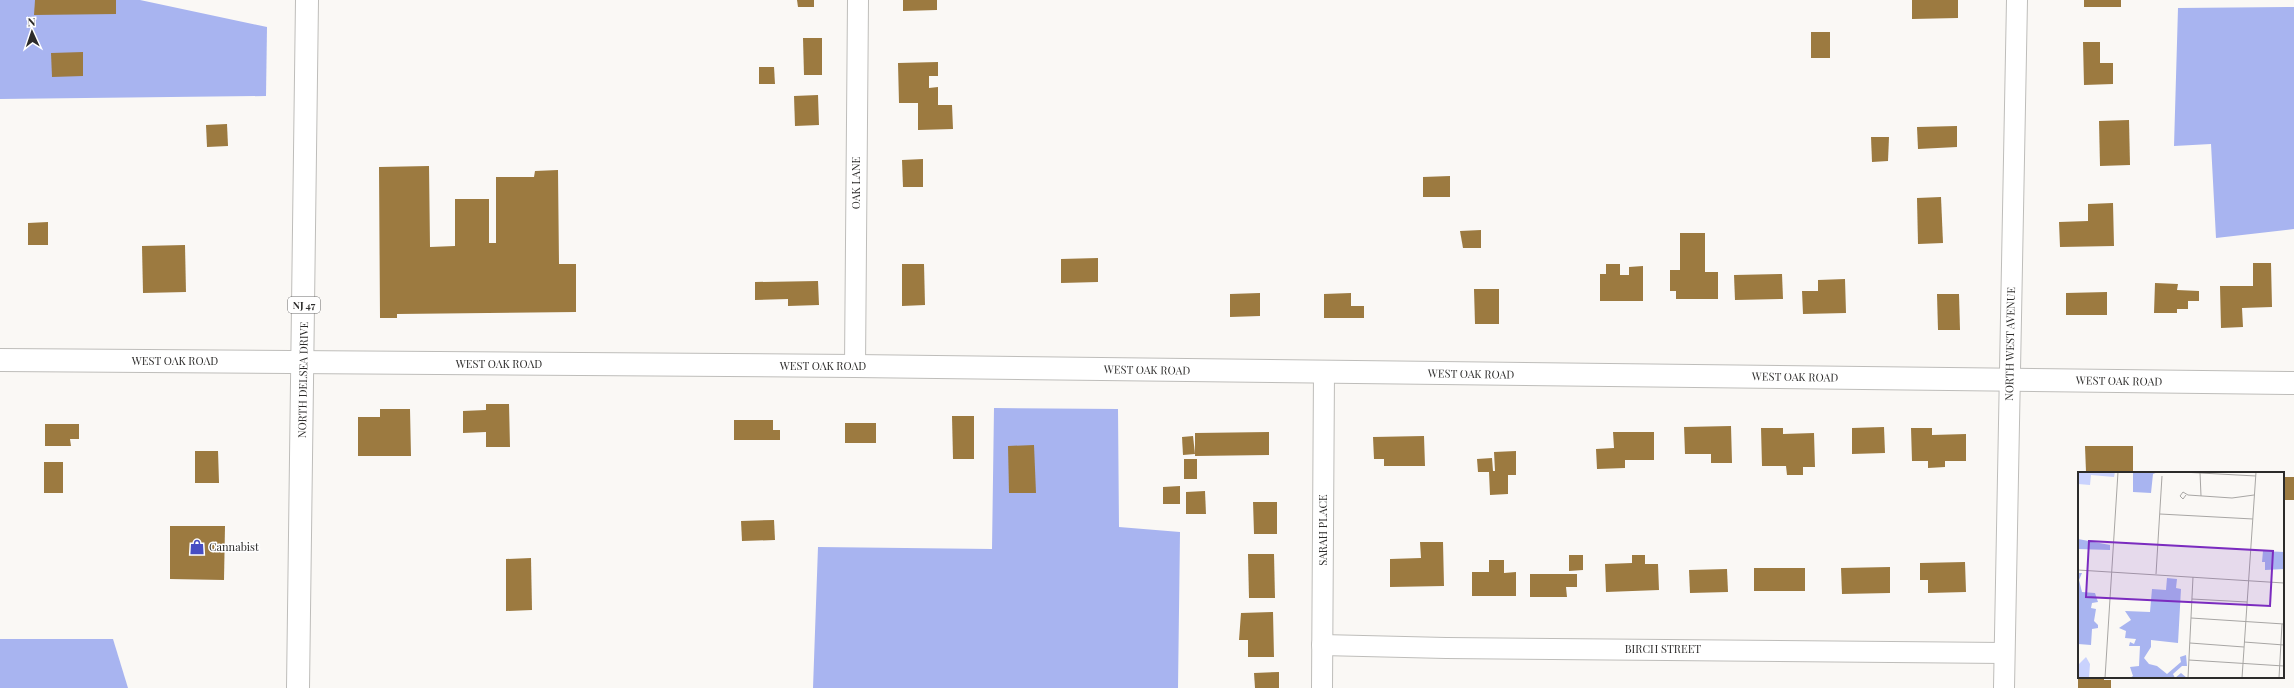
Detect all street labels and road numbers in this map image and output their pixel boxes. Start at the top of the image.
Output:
street label: OAK LANE [848,157,863,209]
street label: NORTH WEST AVENUE [2001,287,2018,401]
road number: NJ 47 [288,297,320,313]
street label: NORTH DELSEA DRIVE [294,321,311,438]
street label: WEST OAK ROAD [131,353,218,368]
street label: WEST OAK ROAD [455,356,542,371]
street label: WEST OAK ROAD [779,358,866,373]
street label: WEST OAK ROAD [1103,361,1190,378]
street label: WEST OAK ROAD [1427,365,1514,382]
street label: WEST OAK ROAD [1751,368,1838,385]
street label: WEST OAK ROAD [2075,372,2162,389]
street label: SARAH PLACE [1315,494,1330,566]
street label: BIRCH STREET [1625,641,1701,656]

